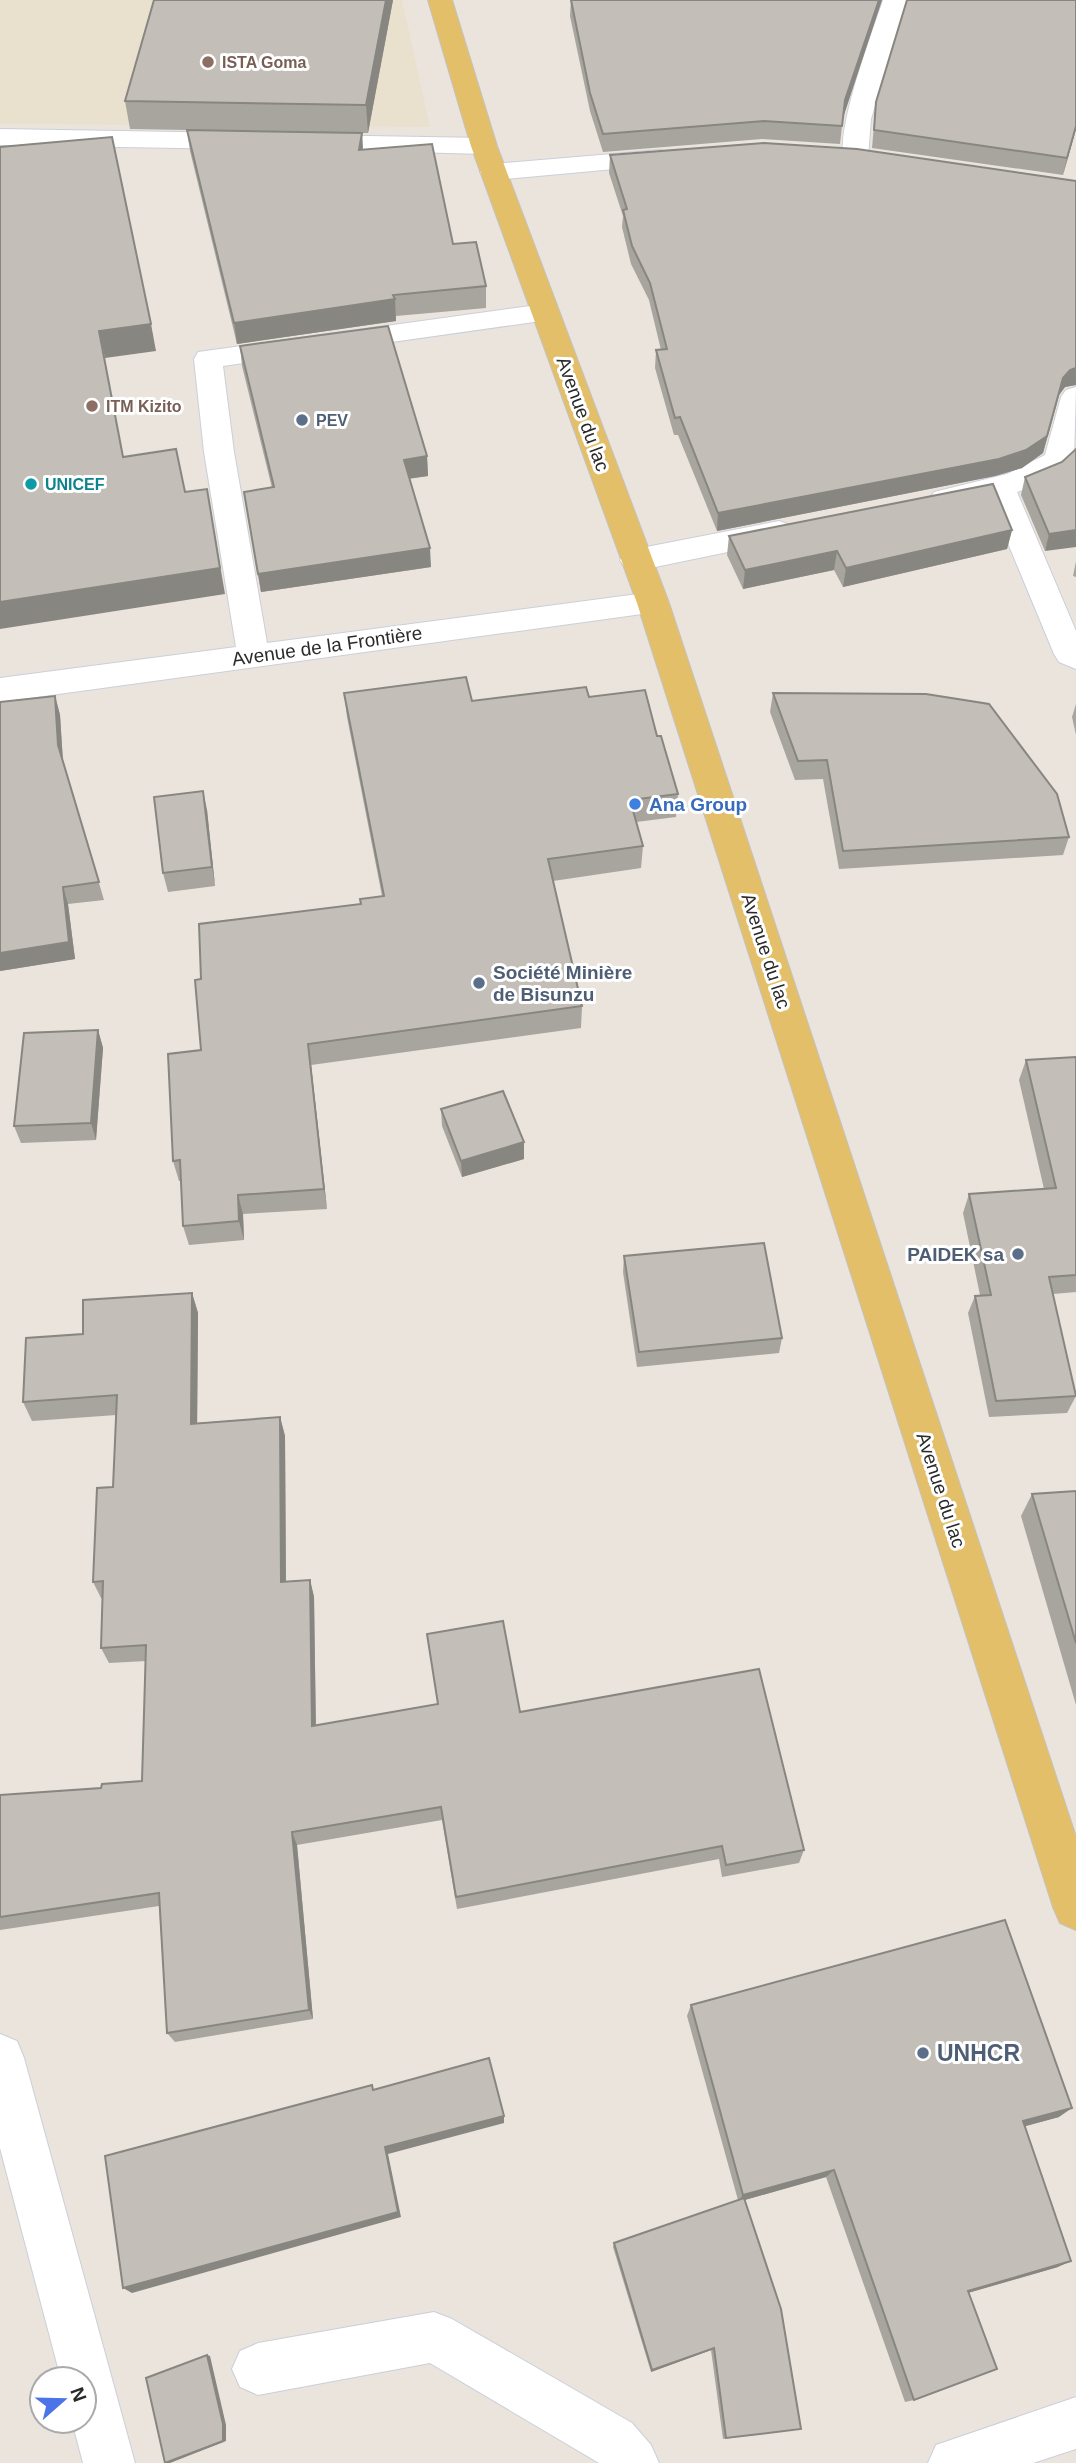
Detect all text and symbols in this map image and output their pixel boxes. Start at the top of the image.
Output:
marker: ISTA Goma [200,54,216,70]
place label: ISTA Goma [222,54,307,71]
street label: Avenue du lac [553,354,613,474]
marker: ITM Kizito [84,398,100,414]
place label: ITM Kizito [106,398,182,415]
marker: PEV [294,412,310,428]
place label: PEV [316,412,348,429]
marker: UNICEF [23,476,39,492]
place label: UNICEF [45,476,105,493]
street label: Avenue de la Frontière [231,622,423,670]
place label: Ana Group [649,794,747,815]
marker: Ana Group [627,796,643,812]
street label: Avenue du lac [737,891,795,1011]
place label: Société Minière de Bisunzu [493,962,632,1005]
marker: Société Minière de Bisunzu [471,975,487,991]
place label: PAIDEK sa [907,1244,1004,1265]
marker: PAIDEK sa [1010,1246,1026,1262]
street label: Avenue du lac [912,1430,970,1550]
place label: UNHCR [937,2040,1020,2066]
marker: UNHCR [915,2045,931,2061]
north arrow [28,2365,98,2435]
text: N [66,2384,91,2404]

